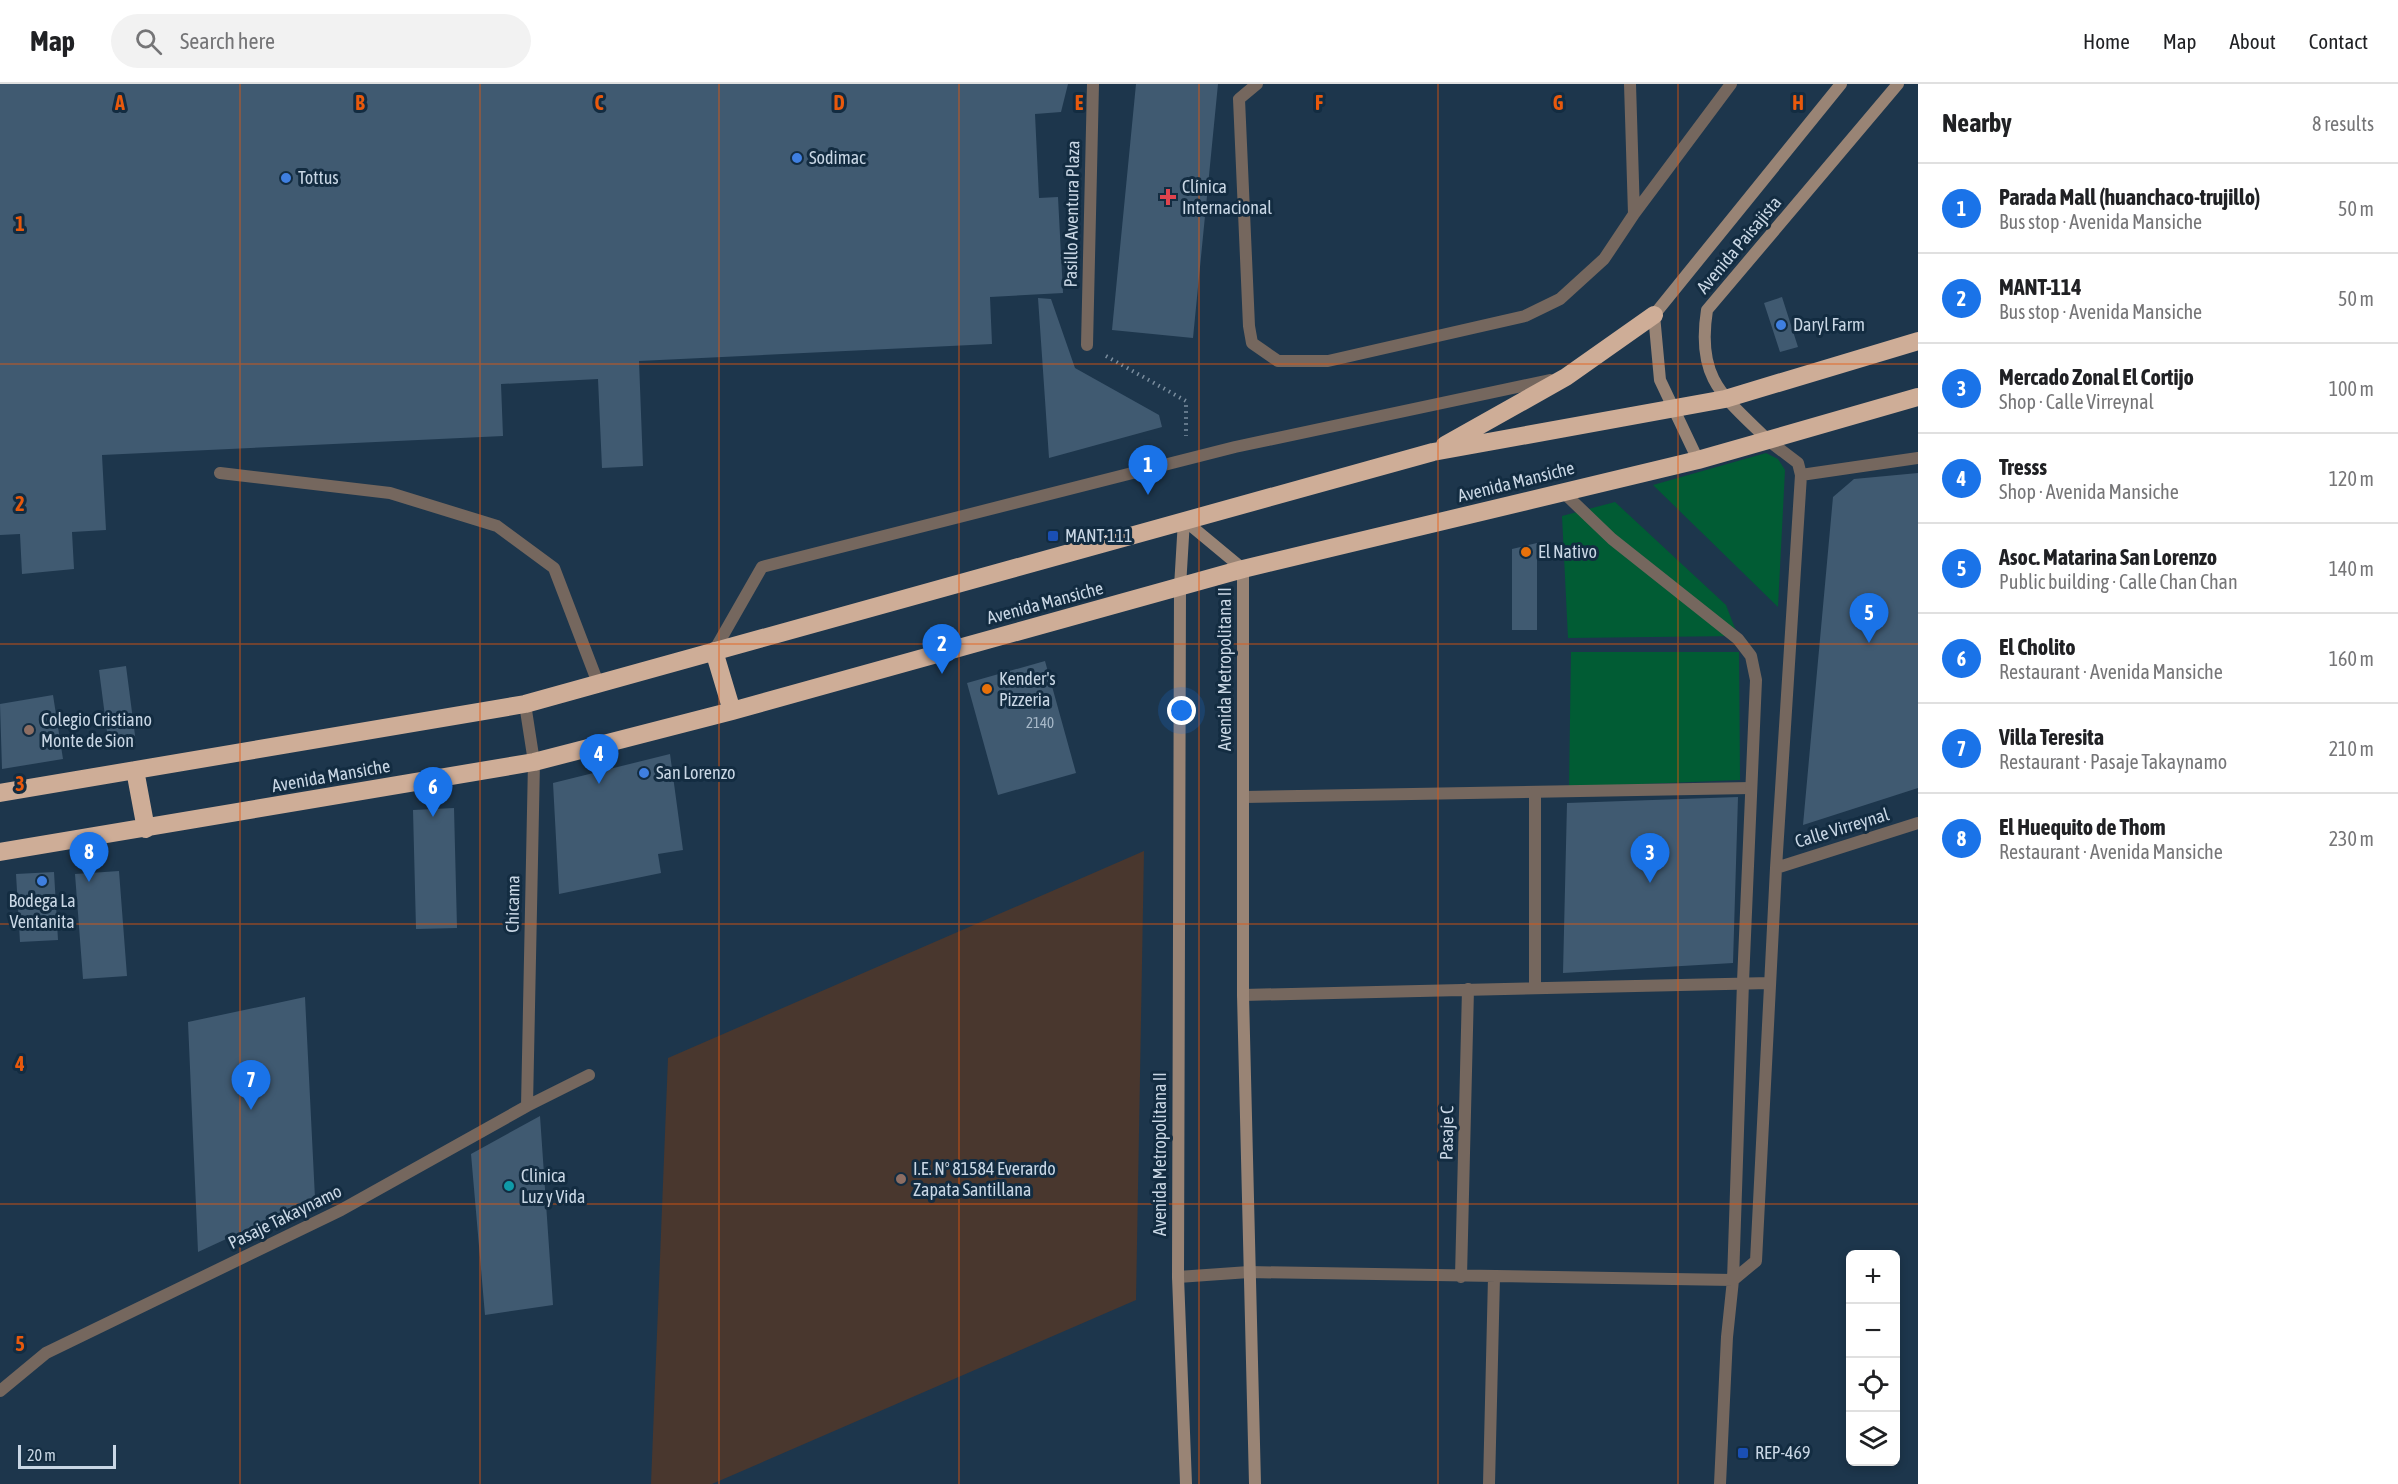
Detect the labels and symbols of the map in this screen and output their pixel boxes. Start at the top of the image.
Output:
text: A [114,91,125,114]
text: B [355,91,365,114]
text: C [595,91,604,114]
text: D [833,91,845,114]
text: E [1075,91,1084,114]
text: F [1315,91,1323,114]
text: G [1553,91,1564,114]
text: H [1792,91,1804,114]
street label: Pasillo Aventura Plaza [1060,140,1083,288]
place label: Sodimac [809,147,866,168]
marker: Sodimac [790,151,804,165]
place label: Tottus [298,167,339,188]
marker: Tottus [279,171,293,185]
place label: Clínica Internacional [1182,176,1272,218]
marker: Clínica Internacional [1159,188,1177,206]
street label: Avenida Paisajista [1692,192,1785,298]
text: 1 [15,212,25,235]
place label: Daryl Farm [1793,314,1865,335]
marker: Daryl Farm [1774,318,1788,332]
pin: 1 [1128,446,1168,495]
street label: Avenida Mansiche [1455,457,1576,506]
text: 2 [15,492,25,515]
place label: MANT-111 [1065,525,1132,546]
marker: MANT-111 [1046,529,1060,543]
place label: El Nativo [1538,541,1597,562]
marker: El Nativo [1519,545,1533,559]
street label: Avenida Mansiche [984,577,1105,628]
street label: Avenida Metropolitana II [1214,587,1235,751]
pin: 5 [1850,594,1888,643]
pin: 2 [922,624,962,674]
place label: Kender's Pizzeria [999,668,1056,710]
marker: Kender's Pizzeria [980,682,994,696]
your location [1167,696,1196,725]
place label: Colegio Cristiano Monte de Sion [41,709,152,751]
house number: 2140 [1026,714,1054,731]
marker: Colegio Cristiano Monte de Sion [22,723,36,737]
pin: 4 [580,734,618,784]
street label: Avenida Mansiche [270,755,392,796]
place label: San Lorenzo [656,762,736,783]
marker: San Lorenzo [637,766,651,780]
pin: 6 [414,768,452,817]
text: 3 [15,772,25,795]
street label: Calle Virreynal [1792,803,1892,852]
pin: 8 [70,832,109,882]
pin: 3 [1630,834,1670,883]
marker: Bodega La Ventanita [35,874,49,888]
street label: Chicama [502,875,523,933]
place label: Bodega La Ventanita [8,890,76,932]
text: 4 [14,1052,25,1075]
pin: 7 [232,1060,270,1110]
street label: Avenida Metropolitana II [1149,1072,1170,1236]
street label: Pasaje C [1436,1106,1457,1160]
place label: I.E. N° 81584 Everardo Zapata Santillana [913,1158,1056,1200]
place label: Clinica Luz y Vida [521,1165,585,1207]
marker: I.E. N° 81584 Everardo Zapata Santillana [894,1172,908,1186]
marker: Clinica Luz y Vida [502,1179,516,1193]
street label: Pasaje Takaynamo [225,1180,345,1253]
text: 5 [15,1332,25,1355]
scale bar [18,1442,116,1470]
place label: REP-469 [1755,1442,1810,1463]
marker: REP-469 [1736,1446,1750,1460]

